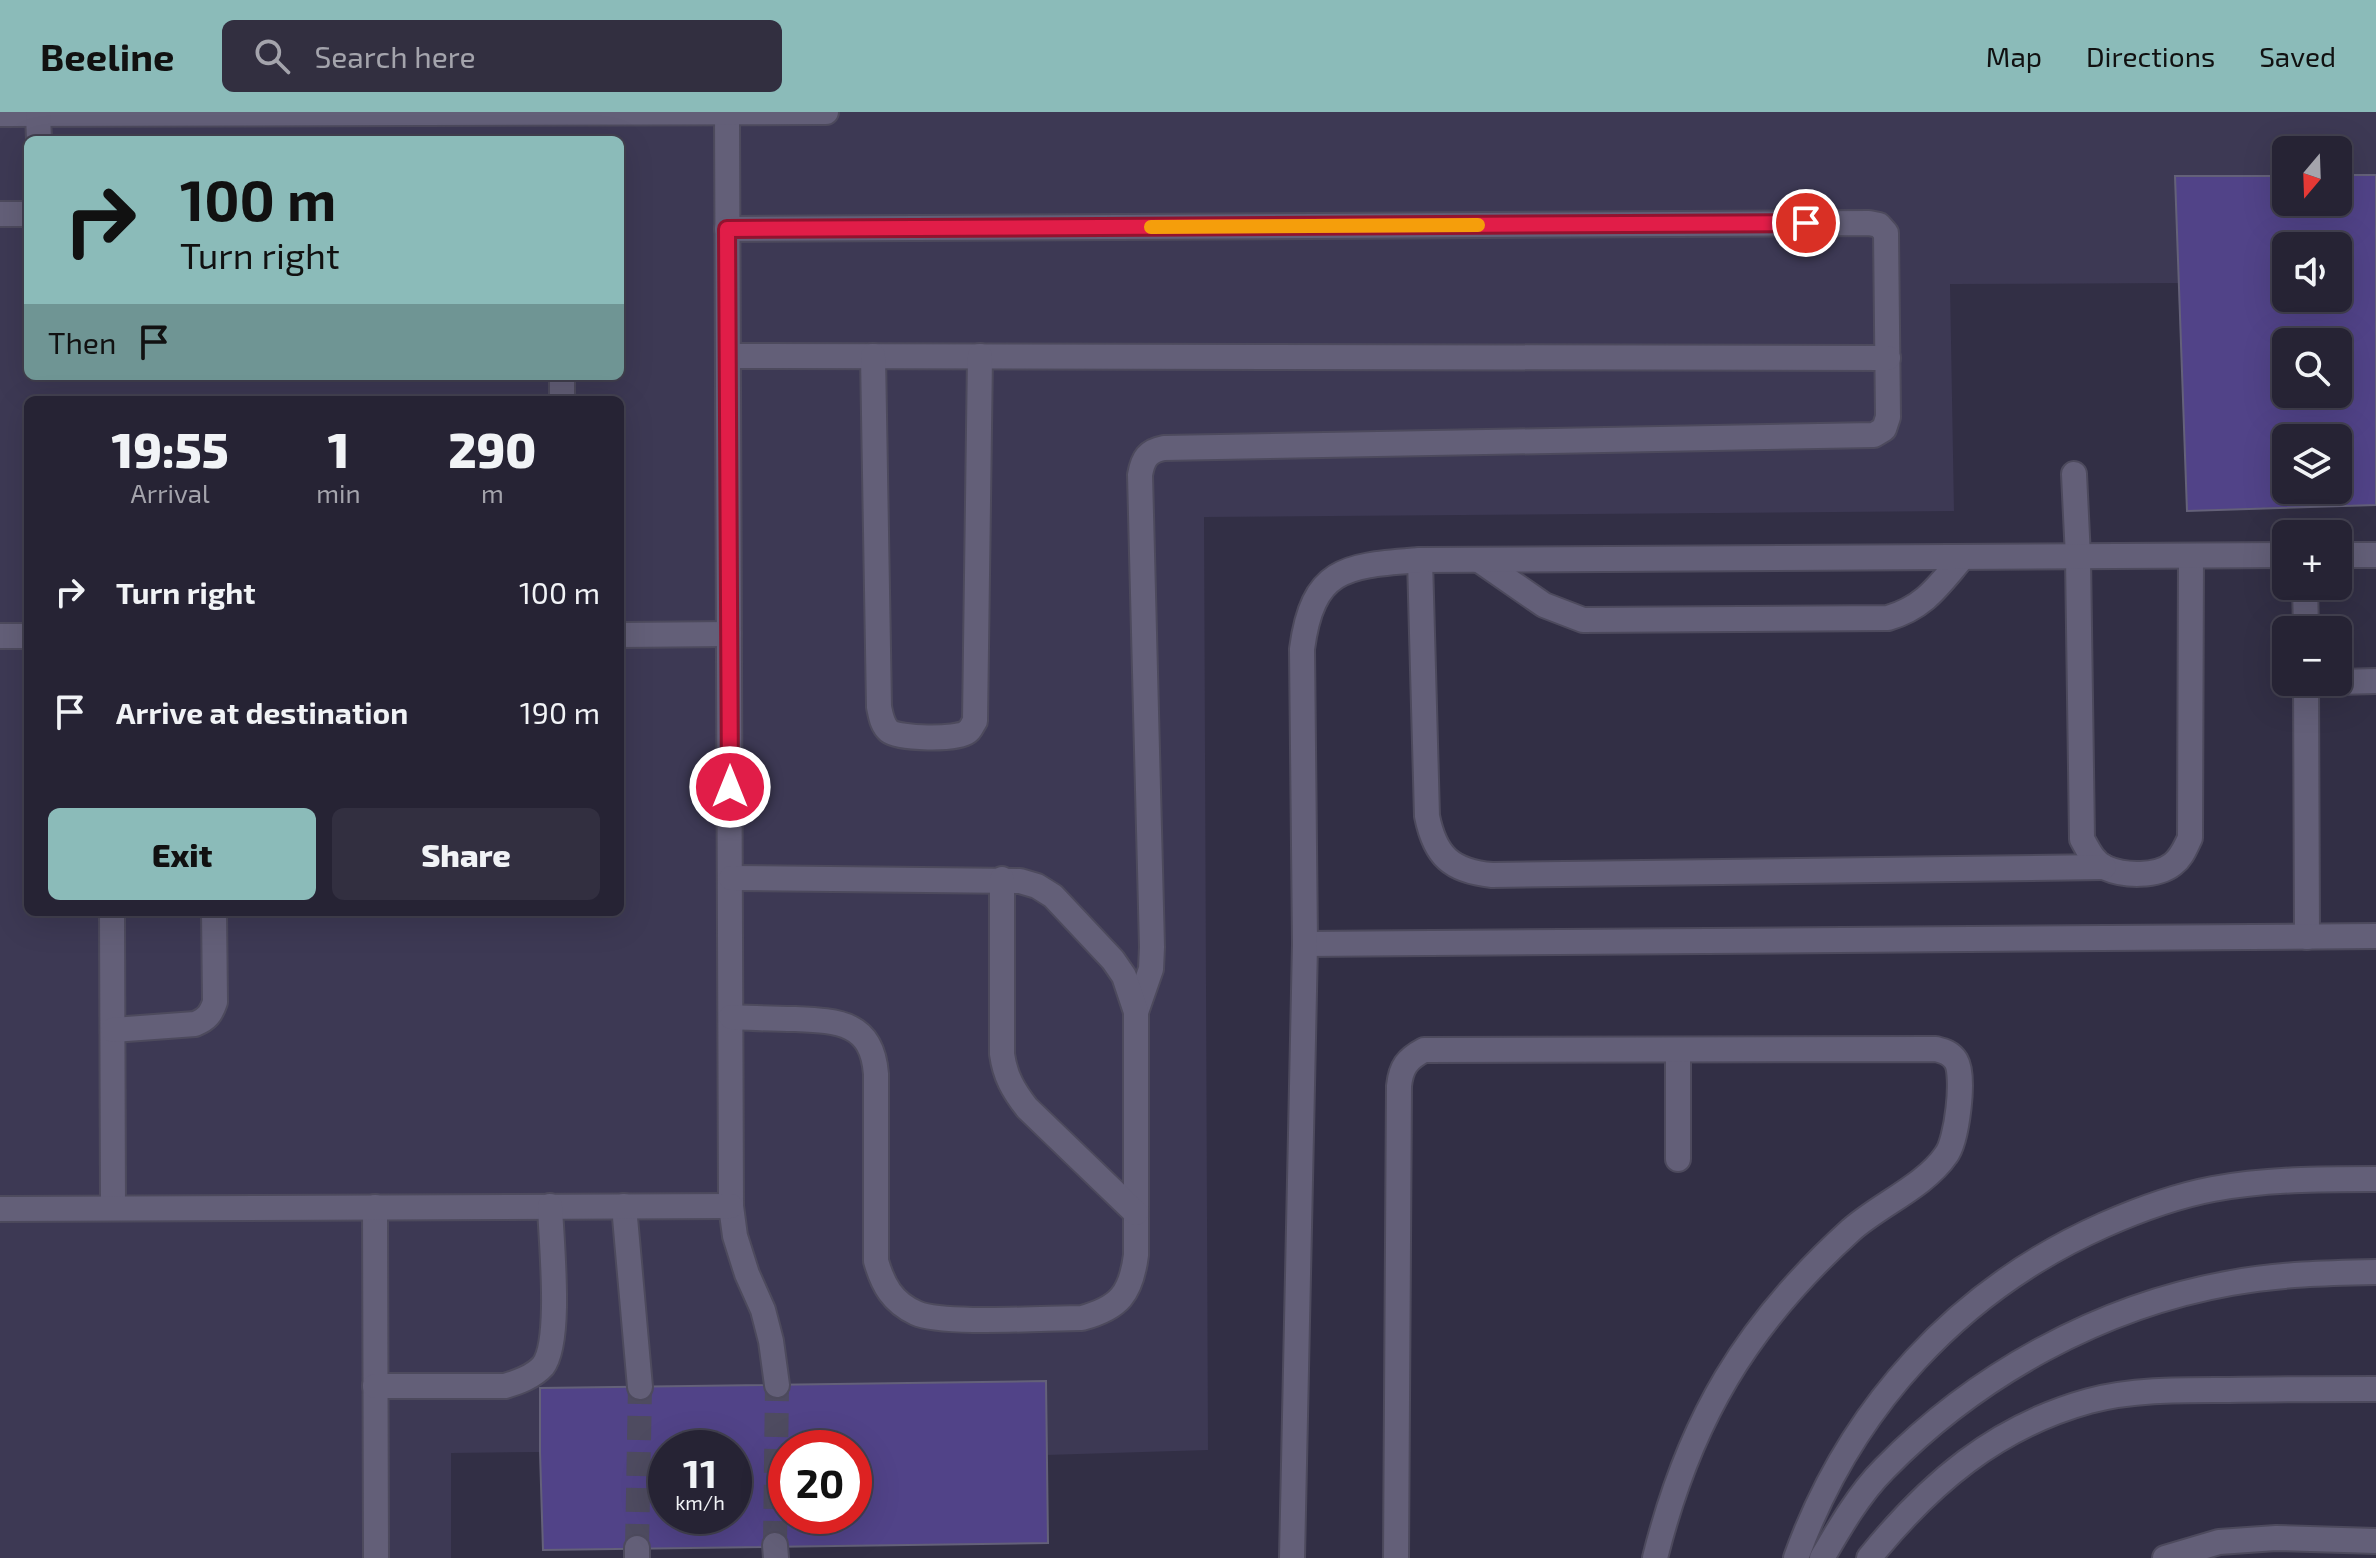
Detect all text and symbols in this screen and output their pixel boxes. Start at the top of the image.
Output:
search box [222,20,782,92]
text: Beeline [40,33,174,79]
icon: search [250,34,294,78]
text: Search here [314,38,476,74]
text: Map [1986,39,2042,73]
text: Directions [2086,39,2215,73]
text: Saved [2259,39,2336,73]
north arrow [2272,136,2352,216]
map controls [2272,136,2352,696]
text: 100 m [180,165,336,232]
icon: right [48,168,152,272]
pin [1772,189,1840,257]
icon: arrive [1784,201,1828,245]
button: sound [2272,232,2352,312]
text: Turn right [180,233,340,276]
icon: arrive [132,320,176,364]
text: Then [48,324,116,360]
button: search [2272,328,2352,408]
text: 19:55 [112,420,229,478]
text: 1 [328,420,349,478]
text: 290 [448,420,536,478]
button: layers [2272,424,2352,504]
text: Arrival [131,477,210,508]
text: min [316,477,361,508]
text: m [481,477,504,508]
button: + [2272,520,2352,600]
icon: right [48,570,92,614]
text: Turn right [116,574,256,610]
text: 100 m [519,574,600,610]
button: − [2272,616,2352,696]
icon: arrive [48,690,92,734]
text: Arrive at destination [116,694,408,730]
text: 190 m [520,694,600,730]
position arrow [688,745,772,829]
button: Exit [48,808,316,900]
button: Share [332,808,600,900]
speed limit sign: 20 [768,1430,872,1534]
text: 11 [683,1448,717,1496]
text: km/h [675,1490,725,1514]

